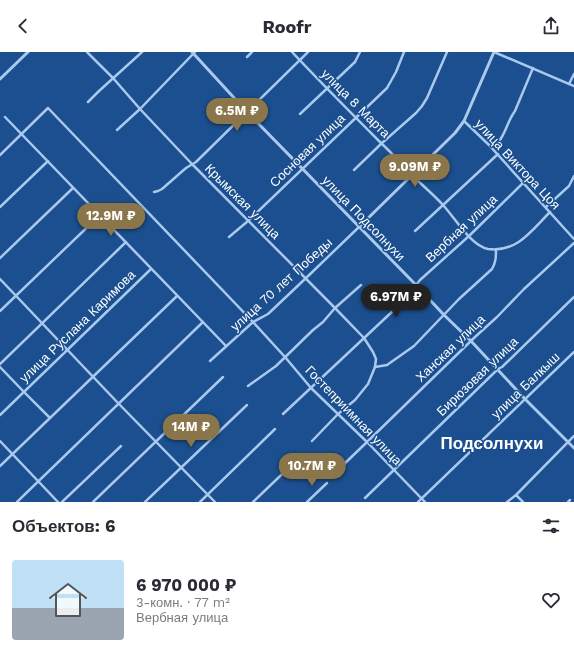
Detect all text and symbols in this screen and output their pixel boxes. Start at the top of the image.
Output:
icon: back [12,15,34,37]
icon: share [540,15,562,37]
text: Roofr [263,16,312,37]
street label: улица 8 Марта [318,66,394,141]
pin: 6.5M ₽ [204,98,270,132]
text: 6.5M ₽ [215,103,259,118]
street label: Сосновая улица [267,110,349,190]
street label: улица Виктора Цоя [472,116,563,213]
pin: 9.09M ₽ [378,154,452,188]
text: 9.09M ₽ [389,159,441,174]
street label: Крымская улица [202,161,284,243]
street label: улица Подсолнухи [319,173,408,264]
street label: Вербная улица [423,191,501,265]
pin: 12.9M ₽ [74,203,148,237]
text: 12.9M ₽ [86,208,136,223]
street label: улица 70 лет Победы [227,235,335,334]
street label: улица Руслана Каримова [16,267,139,386]
pin: 6.97M ₽ [359,284,433,318]
text: 6.97M ₽ [370,289,422,304]
street label: Ханская улица [413,311,488,385]
street label: Бирюзовая улица [434,333,522,419]
street label: улица Балкыш [488,349,563,422]
street label: Гостеприимная улица [302,363,406,469]
pin: 14M ₽ [163,414,219,448]
text: 14M ₽ [172,419,210,434]
district label: Подсолнухи [441,433,544,453]
pin: 10.7M ₽ [275,453,349,487]
text: 10.7M ₽ [288,458,336,473]
icon: filters [540,515,562,537]
text: Объектов: 6 [12,516,115,536]
text: 6 970 000 ₽ [136,575,236,595]
icon: home [44,576,92,624]
icon: heart [540,589,562,611]
text: 3-комн. · 77 m² [136,595,230,610]
text: Вербная улица [136,610,228,625]

